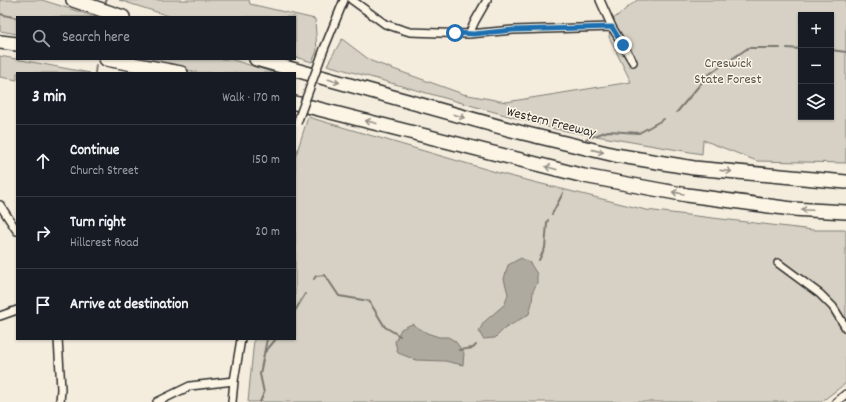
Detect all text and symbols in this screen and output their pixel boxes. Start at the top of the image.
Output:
map controls [798,12,834,120]
button: + [798,12,834,48]
search box [16,16,296,60]
route start [446,24,464,42]
icon: search [30,27,52,49]
text: Search here [62,27,130,49]
route end [614,36,632,54]
button: − [798,48,834,84]
park label: Creswick State Forest [694,54,762,90]
one-way arrow [327,78,340,85]
button: layers [798,84,834,120]
text: 3 min [32,86,66,110]
text: Walk · 170 m [222,89,280,108]
street label: Western Freeway [504,102,598,144]
one-way arrow [452,113,465,120]
one-way arrow [365,118,378,125]
text: Continue [70,140,119,162]
one-way arrow [591,147,604,155]
icon: ahead [32,150,54,172]
text: 150 m [252,151,280,170]
text: Church Street [70,162,139,181]
one-way arrow [545,163,558,171]
one-way arrow [719,167,732,174]
one-way arrow [672,189,685,197]
one-way arrow [801,206,814,214]
text: Turn right [70,212,126,234]
icon: right [32,222,54,244]
text: 20 m [255,223,280,242]
text: Hillcrest Road [70,234,139,253]
icon: arrive [32,294,54,316]
text: Arrive at destination [70,294,188,316]

